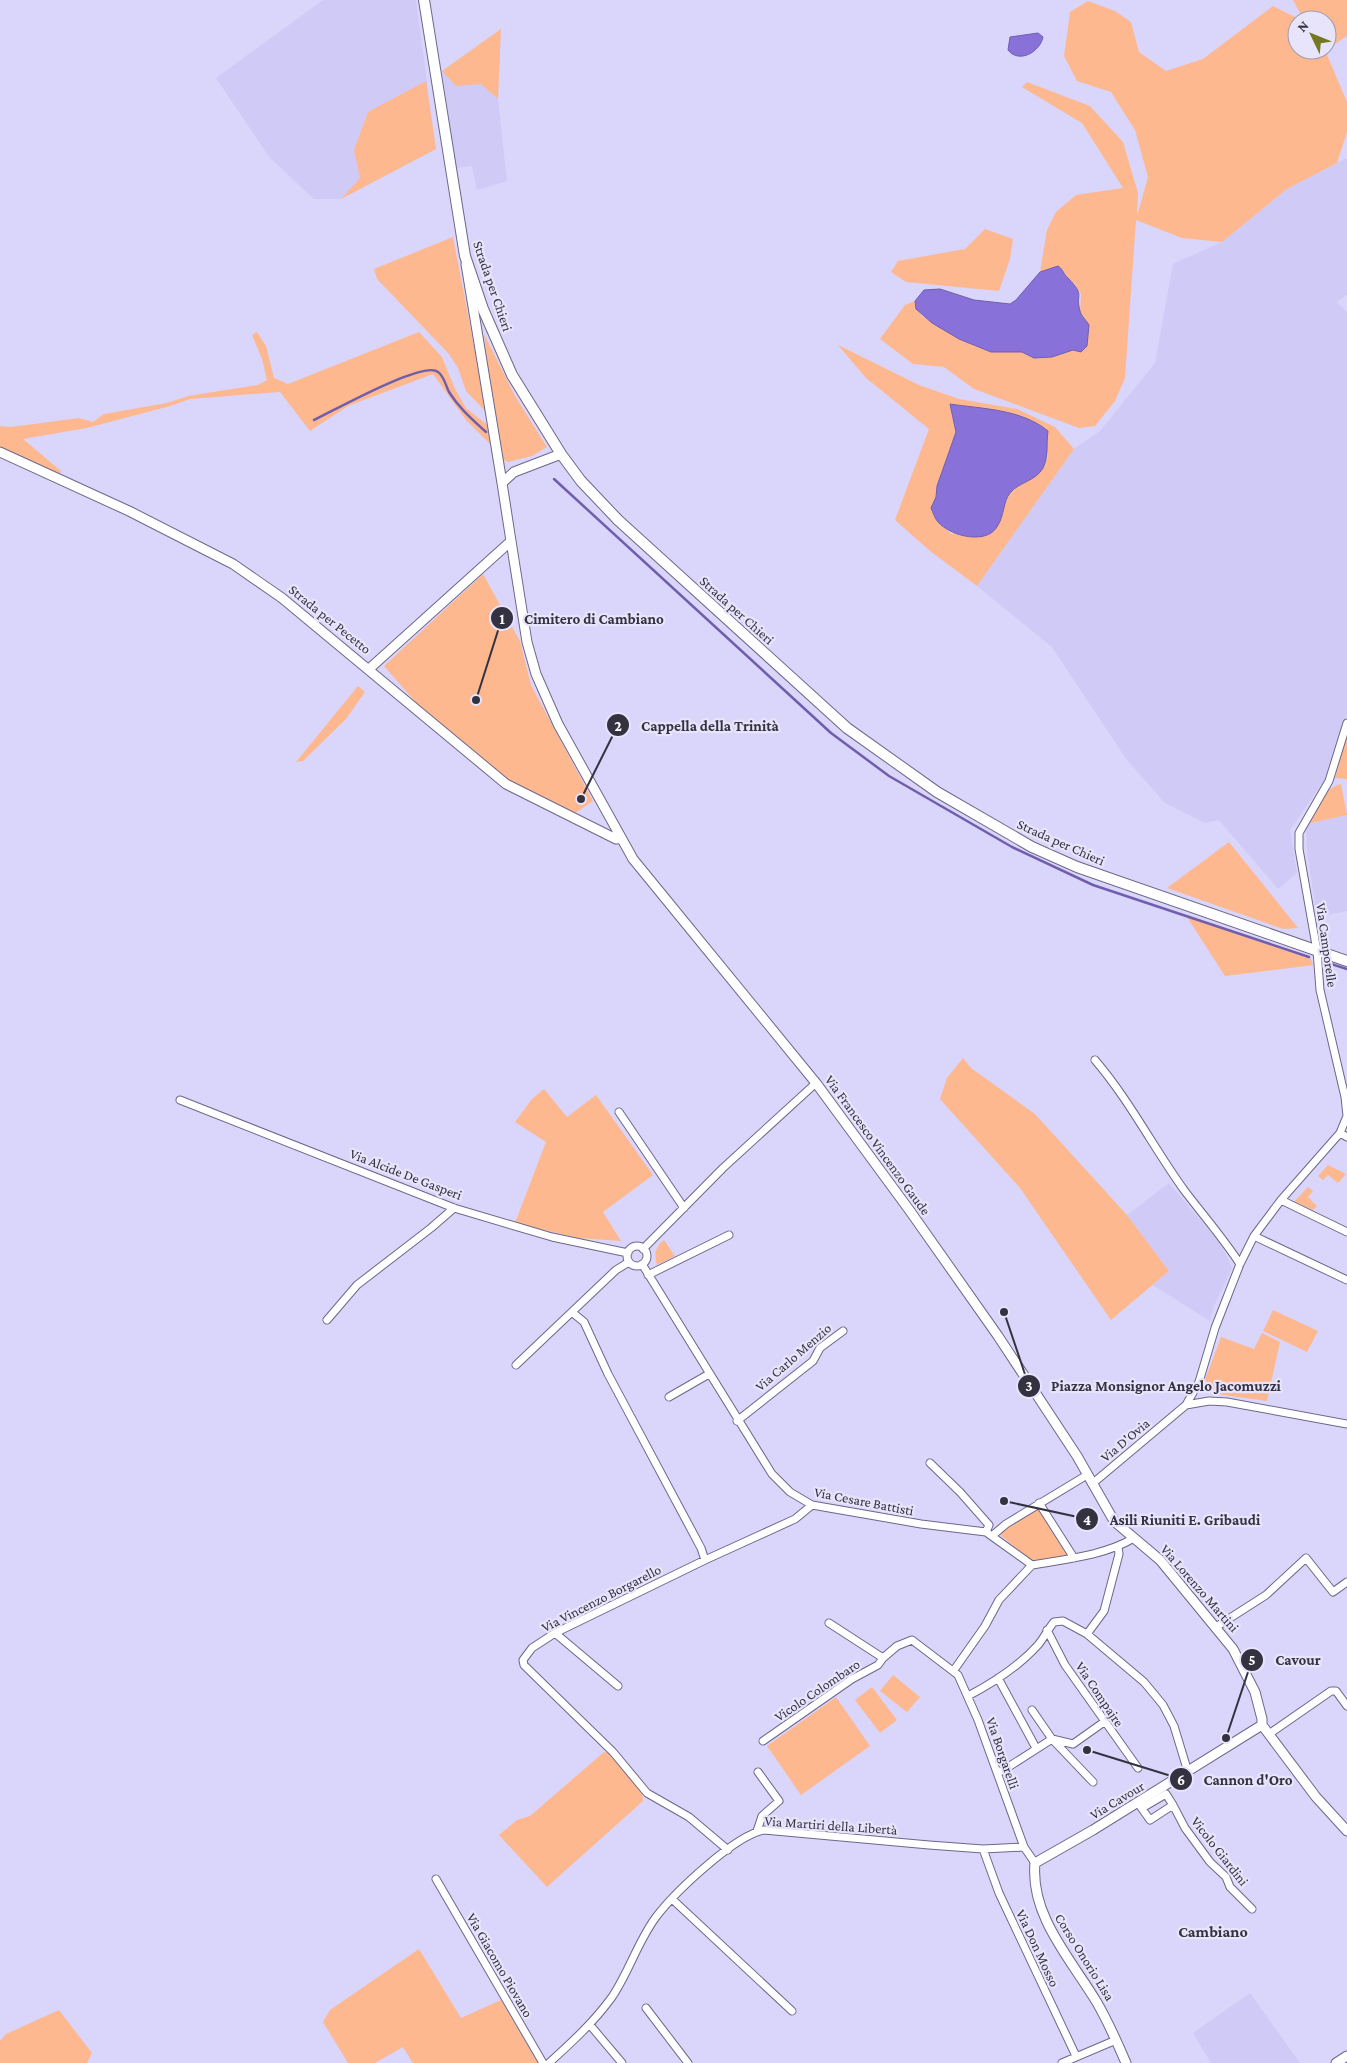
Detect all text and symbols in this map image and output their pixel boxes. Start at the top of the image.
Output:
north arrow [1287,10,1337,60]
text: N [1293,17,1312,35]
street label: Strada per Chieri [470,239,516,333]
street label: Strada per Chieri [697,573,778,648]
street label: Strada per Pecetto [286,581,374,657]
callout: Cimitero di Cambiano [489,603,674,633]
text: 1 [499,611,505,627]
text: Cimitero di Cambiano [524,611,664,627]
callout: Cappella della Trinità [606,710,788,740]
text: 2 [614,718,622,734]
text: Cappella della Trinità [641,718,780,734]
street label: Strada per Chieri [1015,816,1108,869]
street label: Via Camporelle [1313,902,1341,988]
street label: Via Francesco Vincenzo Gaude [822,1072,934,1218]
street label: Via Alcide De Gasperi [348,1145,465,1203]
street label: Via Carlo Menzio [752,1320,834,1394]
callout: Piazza Monsignor Angelo Jacomuzzi [1017,1371,1291,1401]
text: 3 [1025,1378,1033,1394]
text: Piazza Monsignor Angelo Jacomuzzi [1051,1378,1282,1394]
street label: Via D'Ovia [1097,1415,1153,1465]
street label: Via Cesare Battisti [813,1483,916,1519]
callout: Asili Riuniti E. Gribaudi [1074,1504,1270,1534]
text: 4 [1083,1512,1091,1528]
text: Asili Riuniti E. Gribaudi [1109,1512,1261,1528]
street label: Via Lorenzo Martini [1158,1541,1243,1635]
street label: Via Vincenzo Borgarello [539,1561,664,1635]
callout: Cavour [1240,1645,1331,1675]
text: 5 [1248,1652,1256,1668]
text: Cavour [1275,1652,1321,1668]
street label: Vicolo Colombaro [771,1655,863,1725]
street label: Via Compajre [1072,1658,1128,1730]
street label: Via Borgarelli [983,1715,1023,1791]
callout: Cannon d'Oro [1168,1764,1302,1794]
text: 6 [1177,1772,1185,1788]
text: Cannon d'Oro [1203,1772,1293,1788]
street label: Via Cavour [1087,1777,1147,1823]
street label: Via Martiri della Libertà [764,1812,898,1838]
street label: Vicolo Giardini [1188,1813,1252,1889]
street label: Via Don Mosso [1013,1907,1063,1989]
street label: Via Giacomo Piovano [464,1910,536,2020]
street label: Corso Onorio Lisa [1052,1910,1118,2004]
district label: Cambiano [1178,1923,1248,1940]

